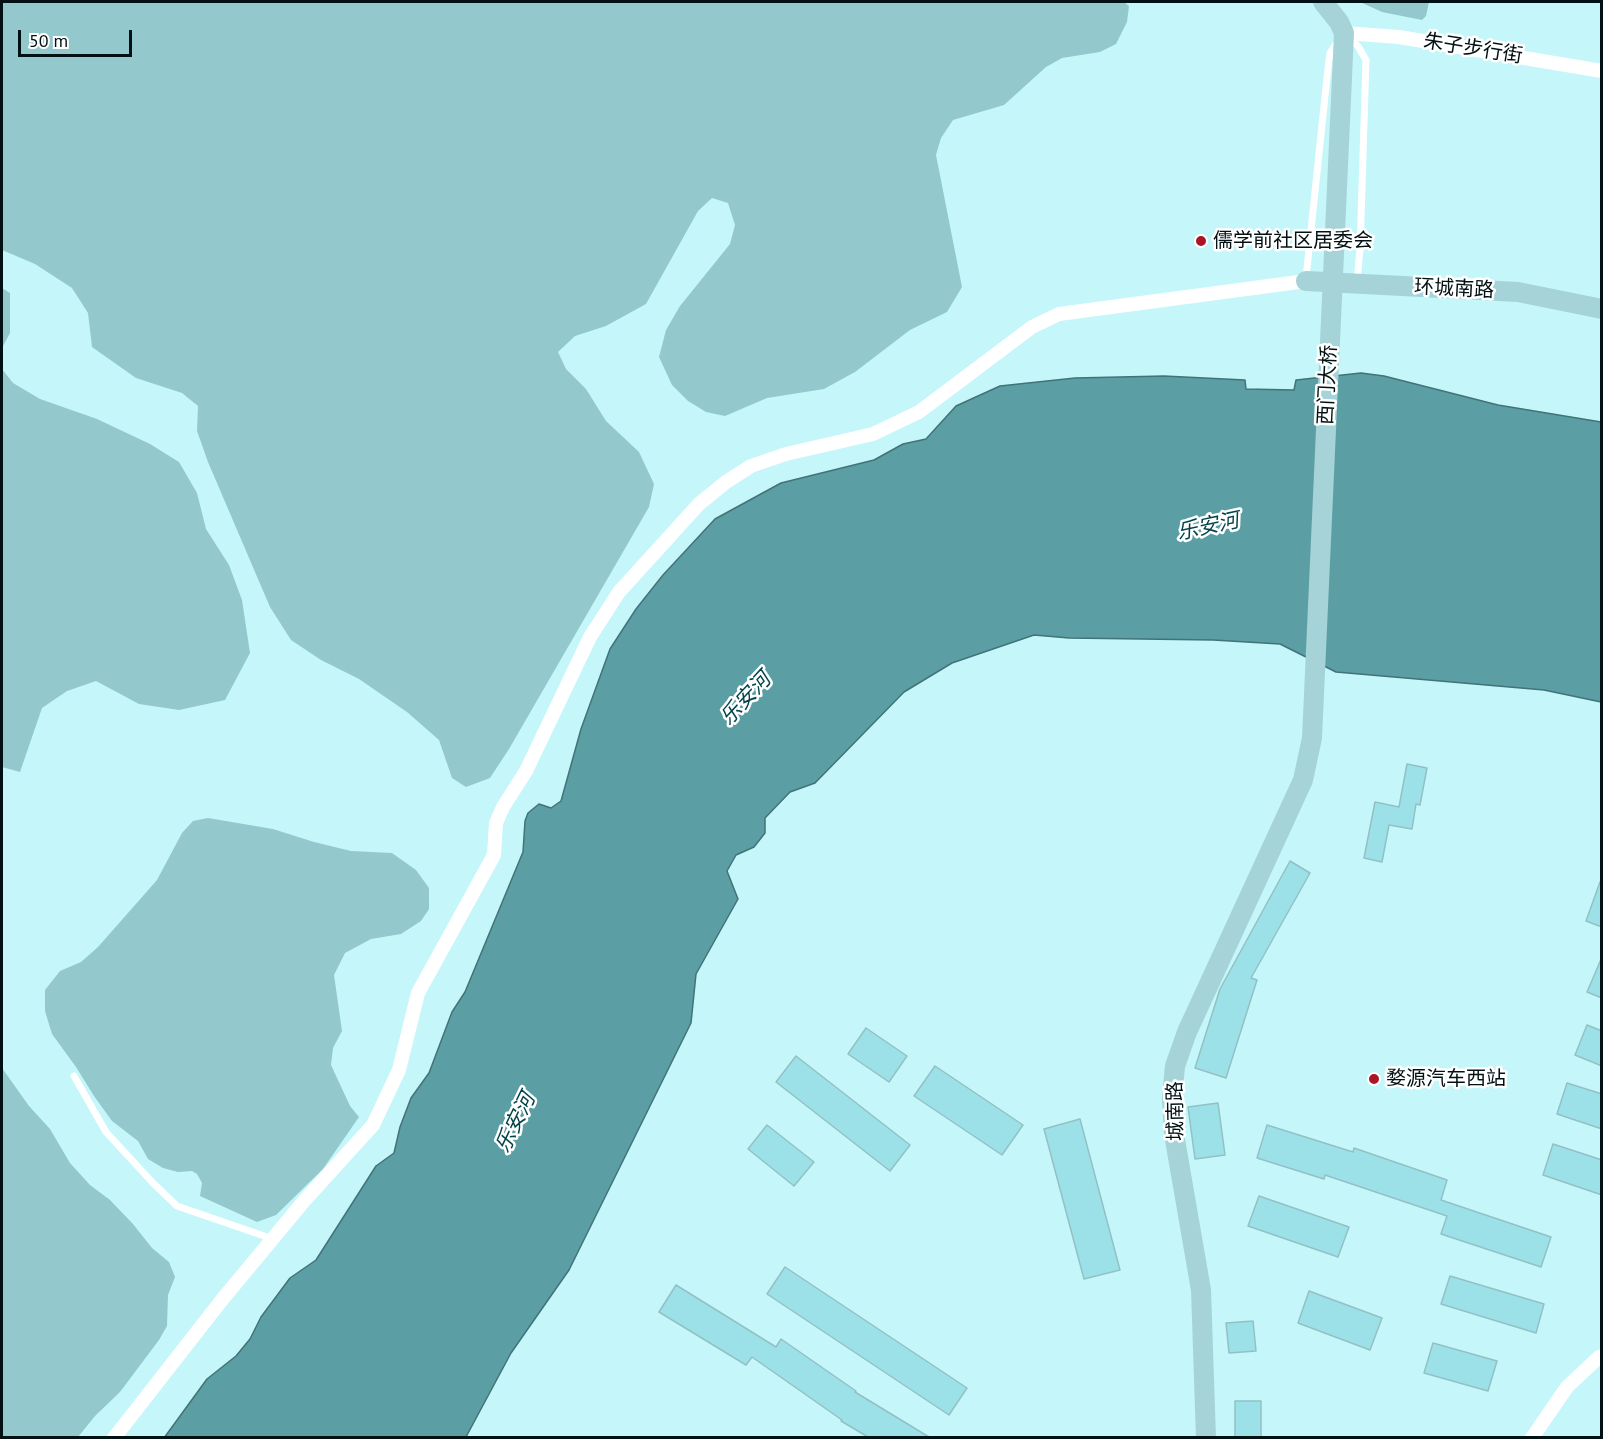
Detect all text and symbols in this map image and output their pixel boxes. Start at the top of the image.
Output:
scale bar [21,18,135,56]
text: 50 m [29,29,68,52]
street label: 朱子步行街 [1422,29,1524,69]
place label: 儒学前社区居委会 [1213,229,1373,253]
marker: 儒学前社区居委会 [1194,234,1208,248]
street label: 环城南路 [1413,275,1495,303]
street label: 西门大桥 [1314,344,1342,426]
water label: 乐安河 [1175,508,1241,546]
water label: 乐安河 [715,667,777,731]
place label: 婺源汽车西站 [1386,1067,1506,1091]
marker: 婺源汽车西站 [1367,1072,1381,1086]
street label: 城南路 [1163,1081,1189,1141]
water label: 乐安河 [491,1089,541,1157]

